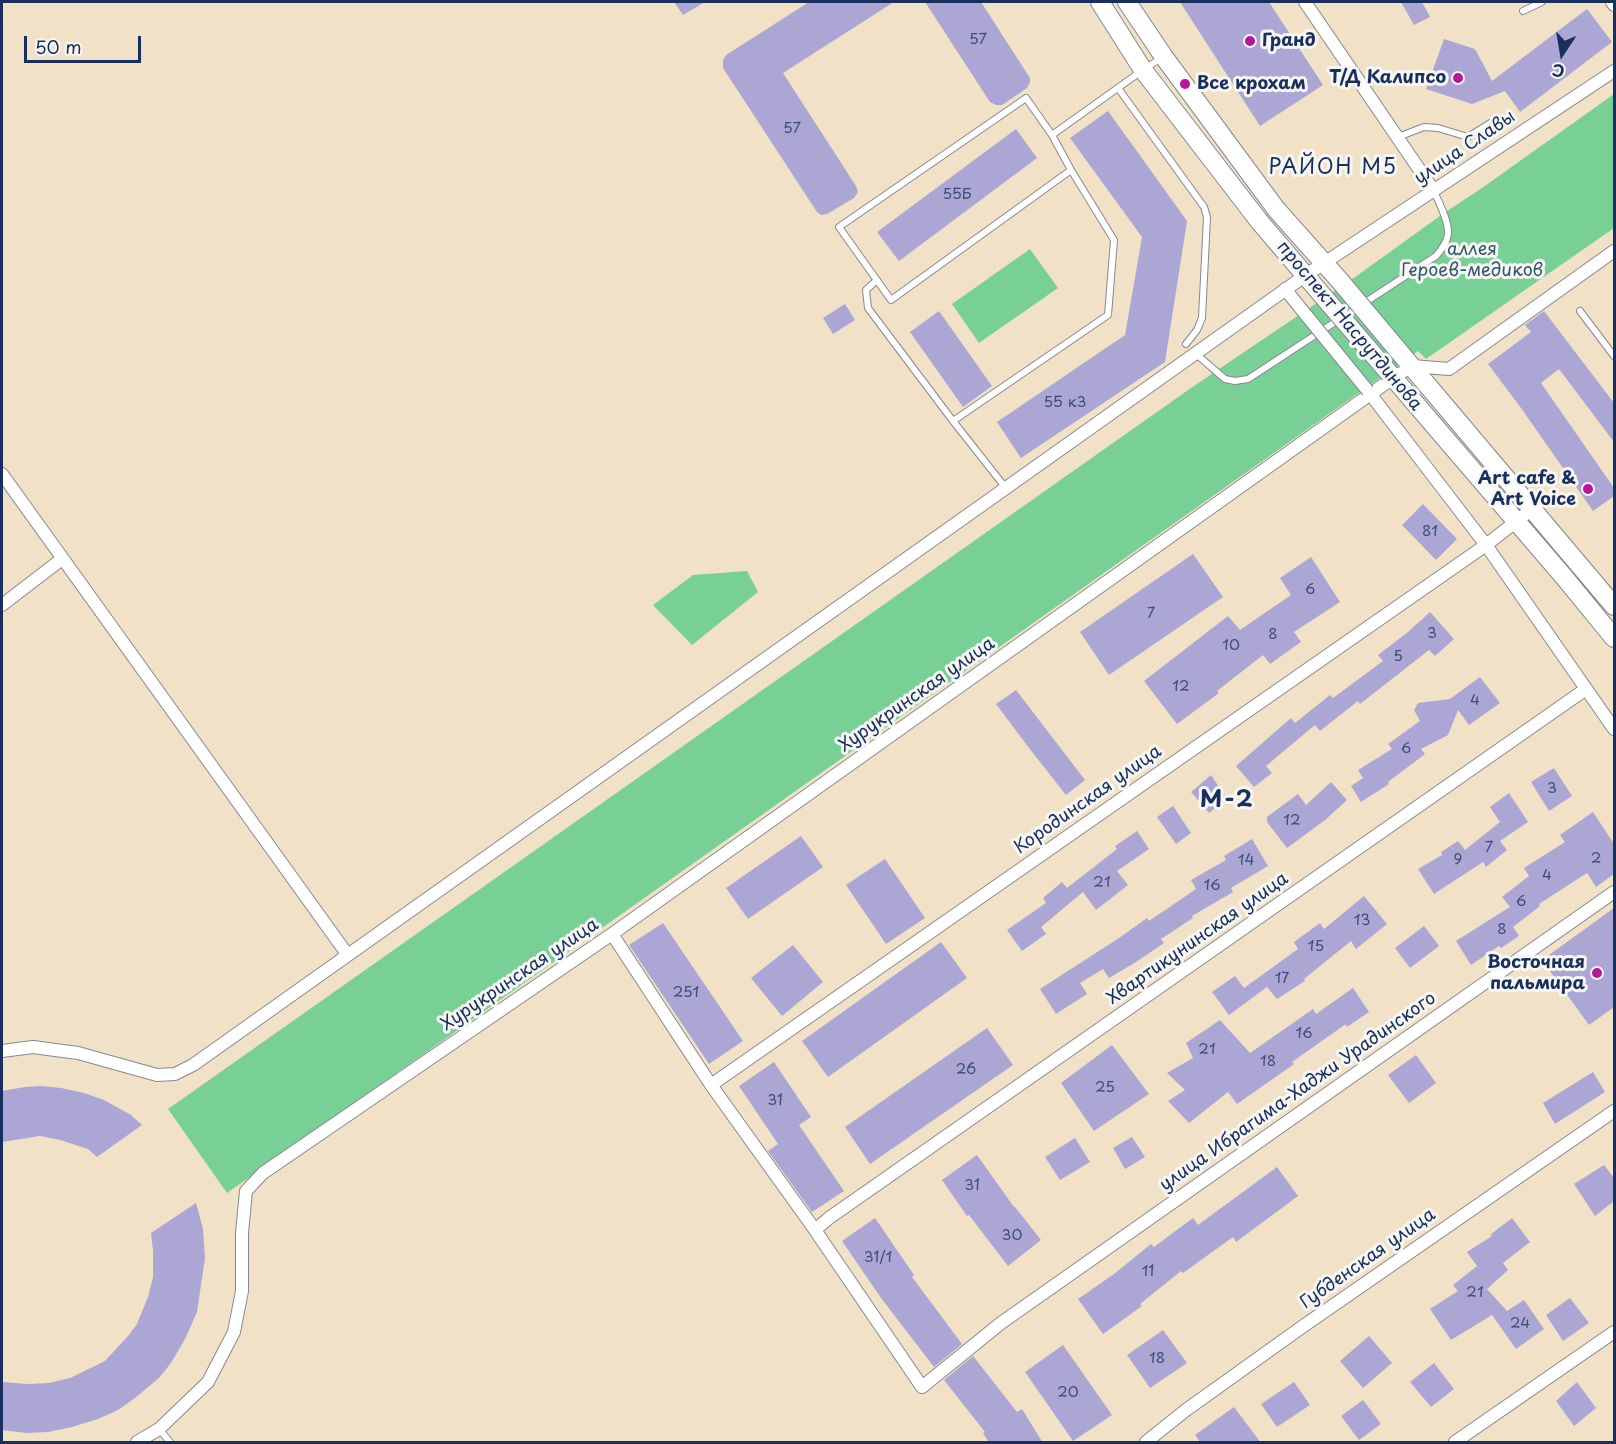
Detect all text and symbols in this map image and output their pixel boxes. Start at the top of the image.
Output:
scale bar [27,24,144,62]
north arrow [1532,24,1592,84]
place label: Гранд [1262,30,1316,52]
house number: 57 [969,31,987,49]
text: 50 m [35,33,82,60]
marker: Гранд [1243,34,1257,48]
text: С [1550,59,1567,85]
place label: Т/Д Калипсо [1329,67,1446,89]
marker: Т/Д Калипсо [1451,71,1465,85]
place label: Все крохам [1197,73,1306,95]
marker: Все крохам [1178,77,1192,91]
street label: улица Славы [1410,106,1520,190]
house number: 57 [783,120,801,138]
district label: РАЙОН М5 [1268,155,1398,181]
house number: 55Б [942,186,972,204]
street label: проспект Насрутдинова [1272,237,1426,415]
park label: аллея Героев-медиков [1401,239,1543,282]
house number: 55 к3 [1044,394,1086,412]
place label: Art cafe & Art Voice [1478,468,1576,510]
marker: Art cafe & Art Voice [1581,482,1595,496]
house number: 81 [1422,523,1438,541]
house number: 6 [1305,581,1315,599]
house number: 7 [1147,605,1155,623]
house number: 3 [1427,625,1437,643]
house number: 8 [1268,626,1278,644]
street label: Хурукринская улица [835,633,999,757]
house number: 10 [1222,637,1240,655]
house number: 5 [1393,648,1403,666]
house number: 12 [1172,678,1190,696]
house number: 4 [1470,692,1480,710]
house number: 6 [1401,740,1411,758]
street label: Кородинская улица [1010,741,1166,859]
house number: 3 [1547,780,1557,798]
district label: М-2 [1200,786,1254,814]
house number: 12 [1283,812,1301,830]
house number: 7 [1485,839,1493,857]
house number: 2 [1591,850,1601,868]
house number: 9 [1454,851,1462,869]
house number: 14 [1238,852,1254,870]
house number: 4 [1542,867,1552,885]
street label: Хвартикунинская улица [1103,868,1293,1010]
house number: 21 [1093,874,1111,892]
house number: 16 [1203,877,1221,895]
house number: 6 [1516,893,1526,911]
house number: 13 [1354,912,1370,930]
street label: Хурукринская улица [437,914,603,1036]
house number: 8 [1497,921,1507,939]
house number: 15 [1308,938,1324,956]
place label: Восточная пальмира [1487,952,1585,994]
marker: Восточная пальмира [1590,966,1604,980]
house number: 17 [1275,970,1289,988]
house number: 251 [673,984,699,1002]
street label: улица Ибрагима-Хаджи Урадинского [1156,988,1440,1196]
house number: 16 [1295,1025,1313,1043]
house number: 21 [1198,1041,1216,1059]
house number: 18 [1260,1053,1276,1071]
house number: 26 [956,1061,976,1079]
house number: 25 [1095,1079,1115,1097]
house number: 31 [767,1092,783,1110]
house number: 31 [964,1177,980,1195]
street label: Губденская улица [1296,1204,1440,1314]
house number: 30 [1002,1227,1022,1245]
house number: 31/1 [864,1249,892,1267]
house number: 11 [1142,1263,1154,1281]
house number: 21 [1466,1284,1484,1302]
house number: 24 [1510,1315,1530,1333]
house number: 18 [1149,1350,1165,1368]
house number: 20 [1057,1384,1079,1402]

